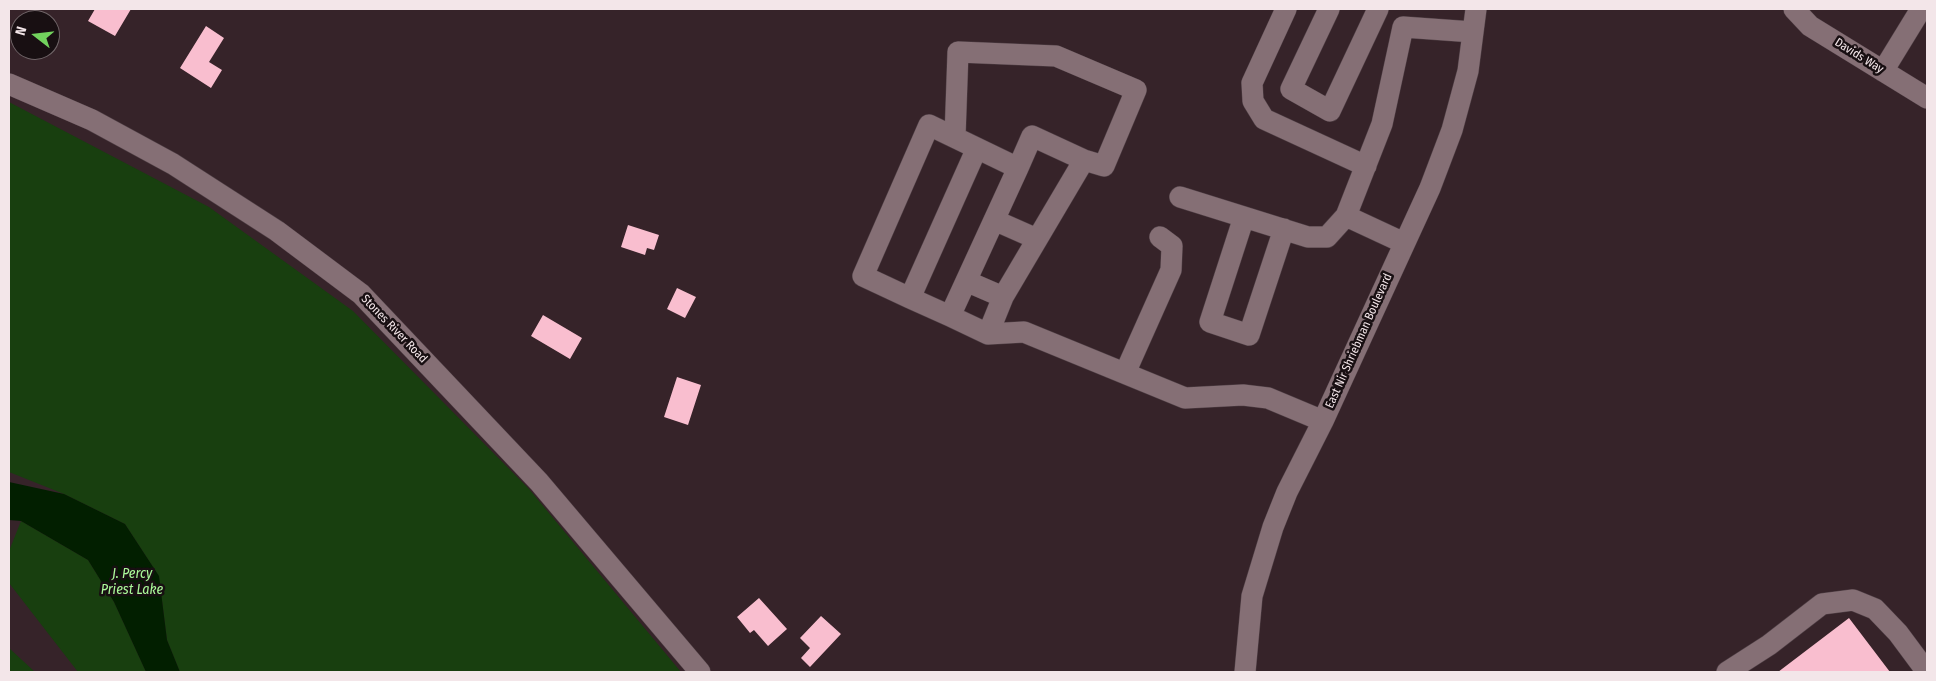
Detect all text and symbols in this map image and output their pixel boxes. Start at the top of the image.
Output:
north arrow [10,10,60,60]
text: N [12,25,30,37]
street label: Davids Way [1832,35,1886,77]
street label: East Nir Shriebman Boulevard [1323,271,1395,411]
street label: Stones River Road [358,292,430,366]
water label: J. Percy Priest Lake [101,566,163,598]

